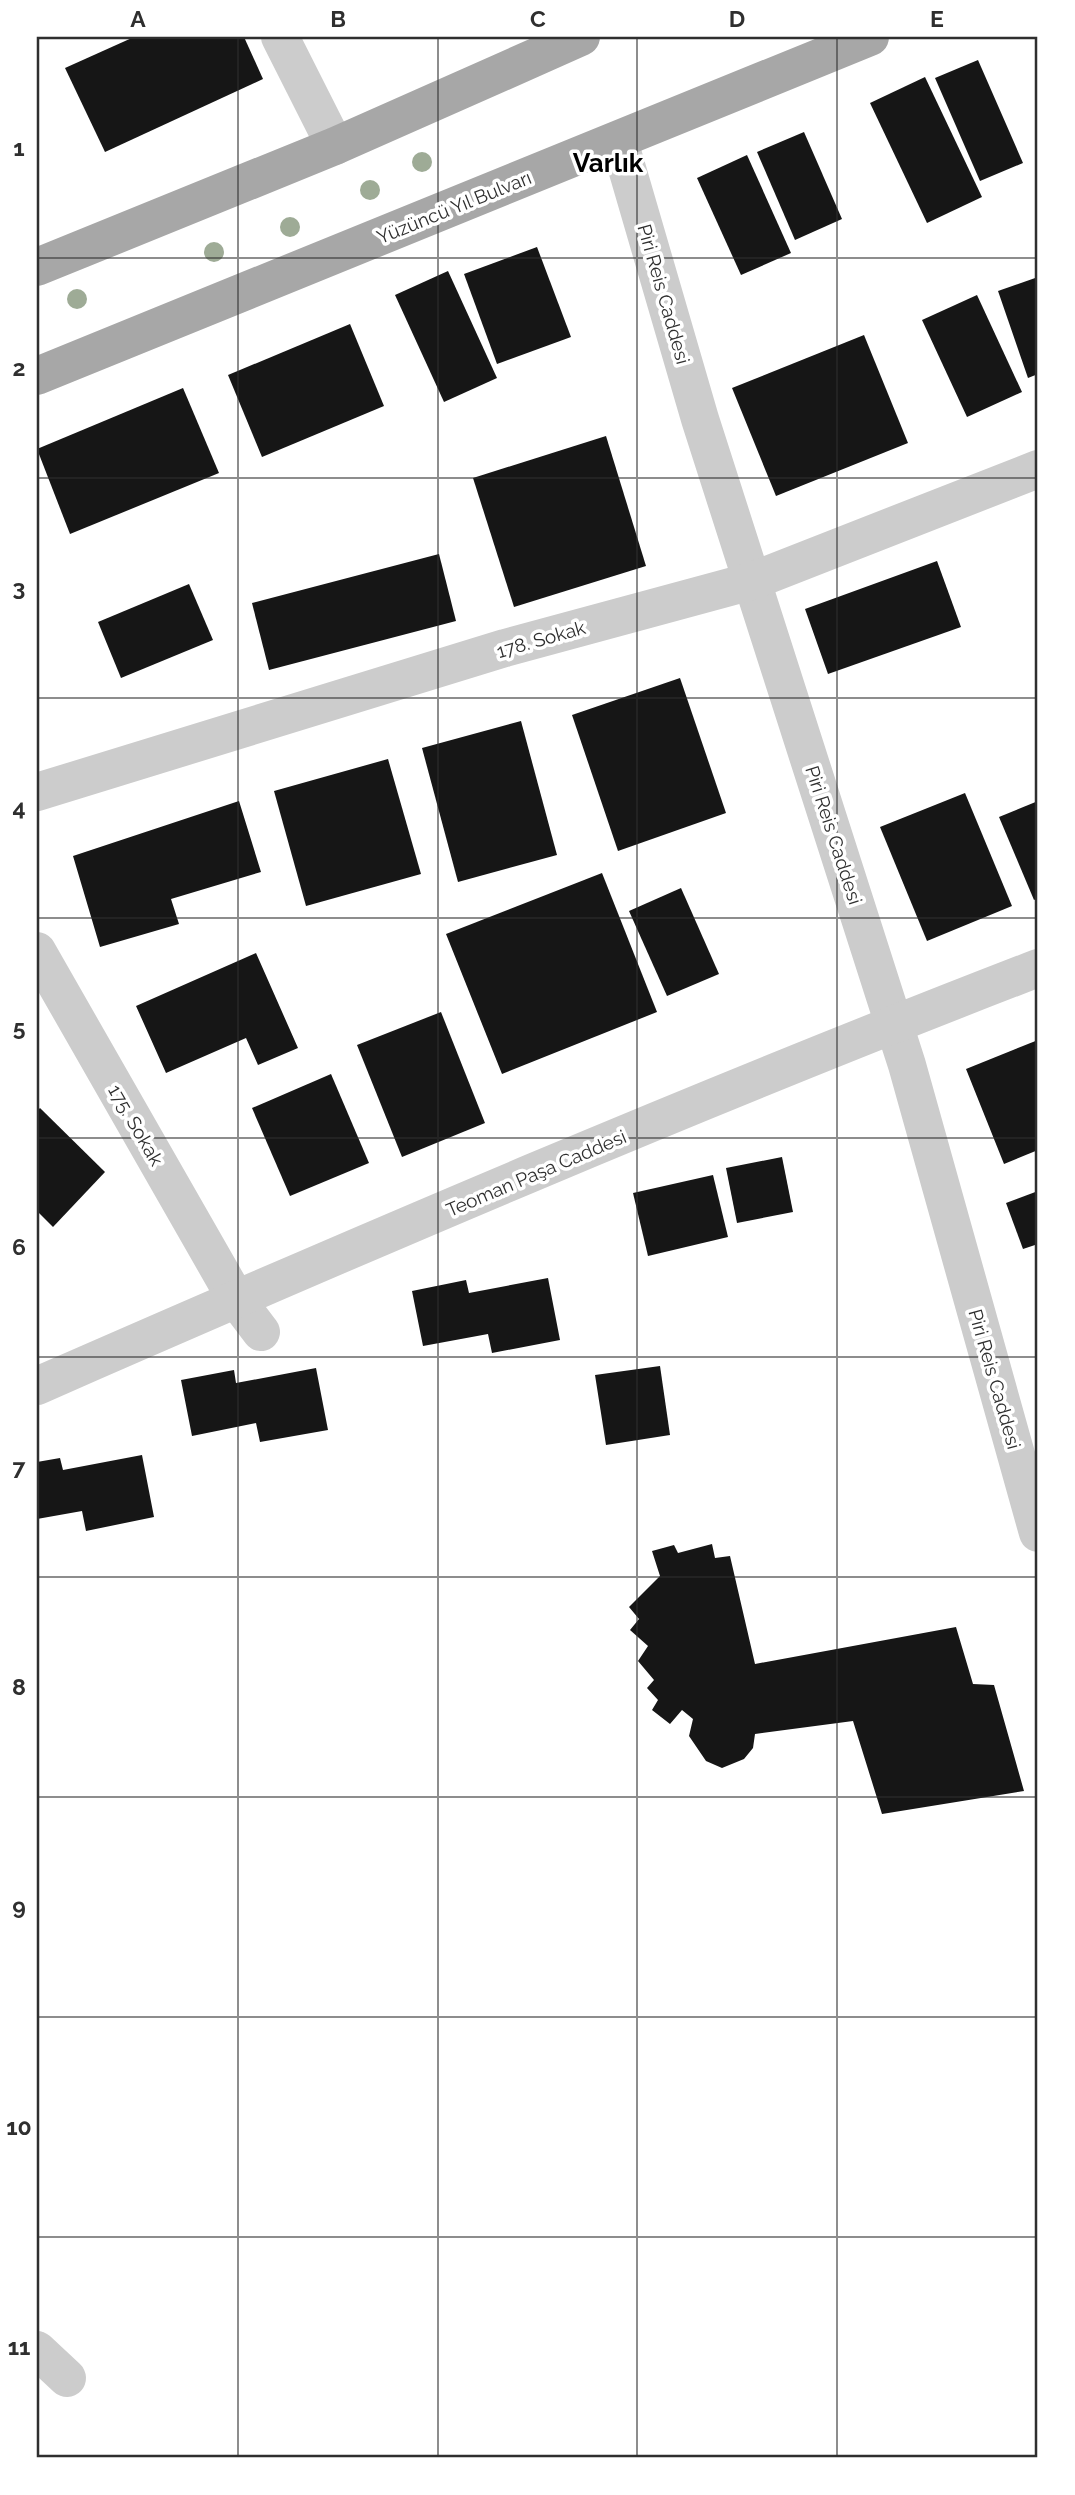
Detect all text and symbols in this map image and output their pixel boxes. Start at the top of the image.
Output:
text: A [130,5,146,32]
text: B [330,5,346,32]
text: C [530,5,546,32]
text: D [729,5,745,32]
text: E [930,5,944,32]
text: 1 [13,134,25,161]
district label: Varlık [573,148,644,178]
street label: Yüzüncü Yıl Bulvarı [374,166,534,248]
street label: Piri Reis Caddesi [634,222,694,366]
text: 2 [13,354,25,381]
text: 3 [13,574,25,601]
street label: 178. Sokak [494,616,588,662]
street label: Piri Reis Caddesi [801,763,867,907]
text: 4 [12,794,26,821]
text: 5 [13,1014,26,1041]
street label: 175. Sokak [104,1081,168,1169]
street label: Teoman Paşa Caddesi [443,1125,629,1221]
text: 6 [12,1233,26,1260]
street label: Piri Reis Caddesi [965,1307,1025,1451]
text: 7 [13,1453,26,1480]
text: 8 [12,1673,26,1700]
text: 9 [12,1893,26,1920]
text: 10 [6,2113,32,2140]
text: 11 [8,2333,30,2360]

